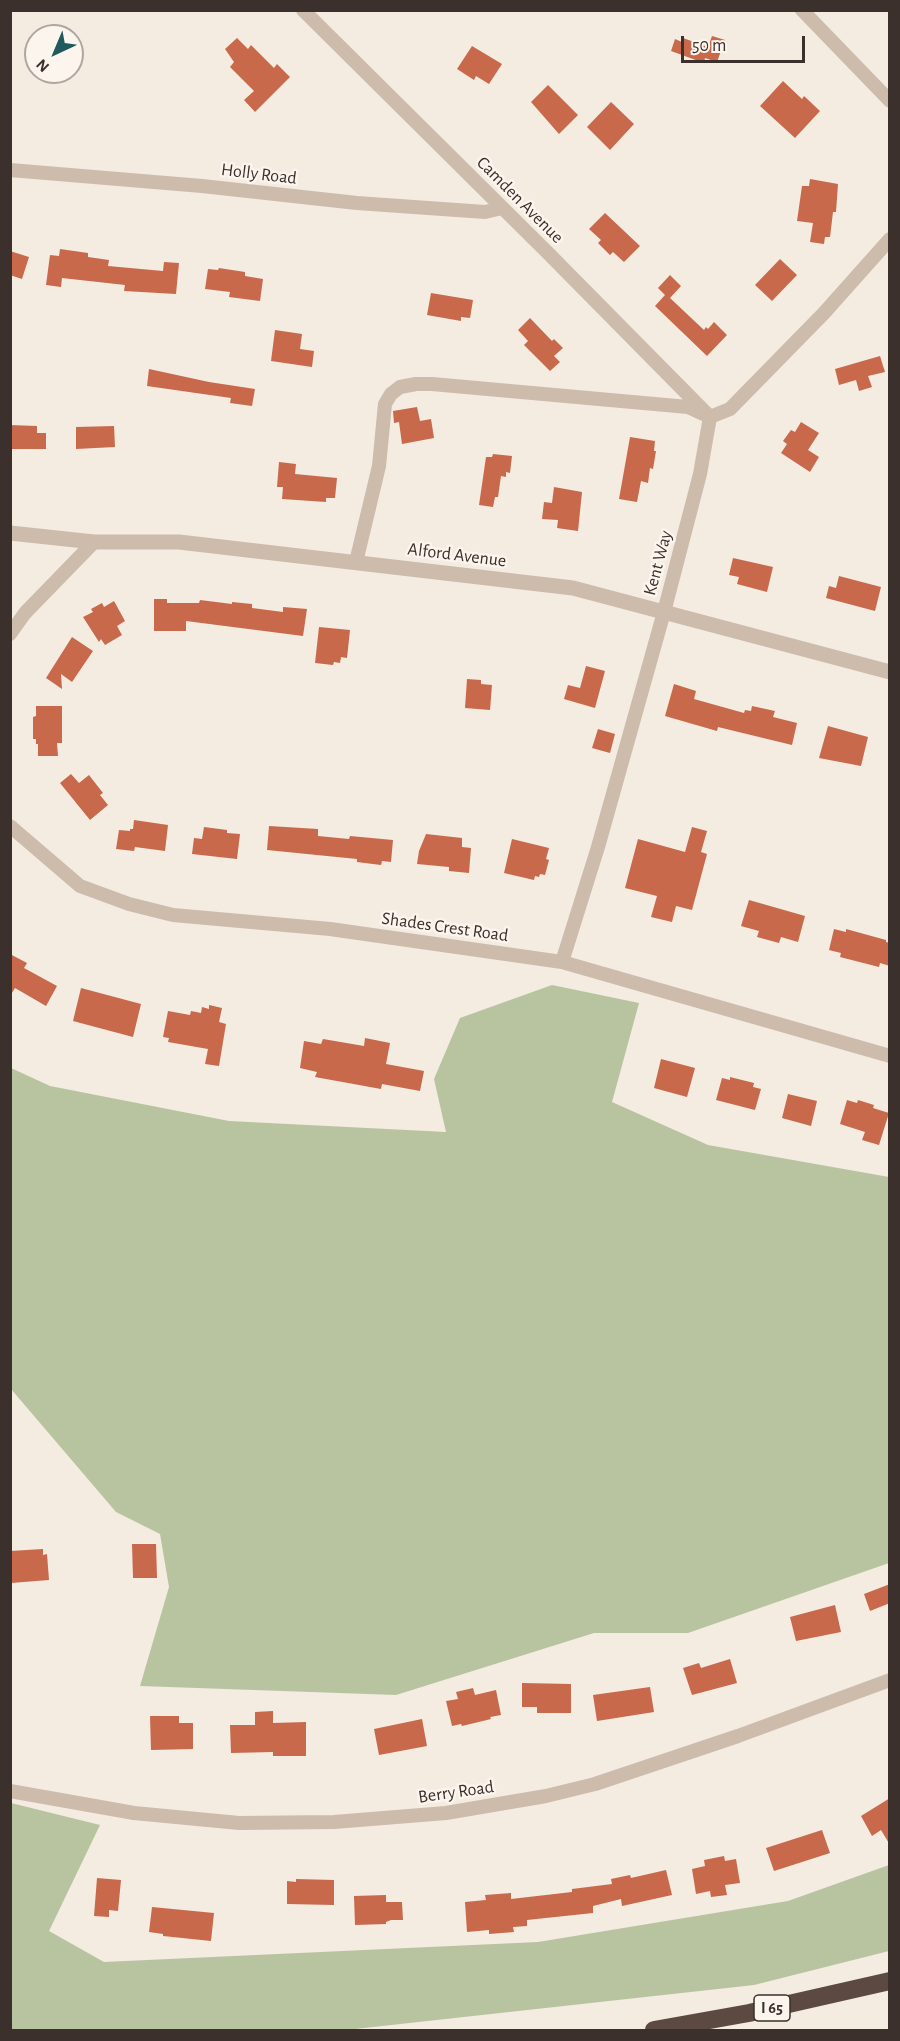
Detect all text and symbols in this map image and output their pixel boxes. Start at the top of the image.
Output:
north arrow [24,24,84,84]
scale bar [684,24,808,62]
text: 50 m [692,37,726,55]
text: N [33,56,52,75]
street label: Camden Avenue [472,152,568,248]
street label: Holly Road [220,159,298,189]
street label: Kent Way [639,528,677,598]
street label: Alford Avenue [406,538,508,572]
street label: Shades Crest Road [380,907,510,947]
street label: Berry Road [417,1776,495,1808]
road number: I 65 [754,1995,790,2021]

